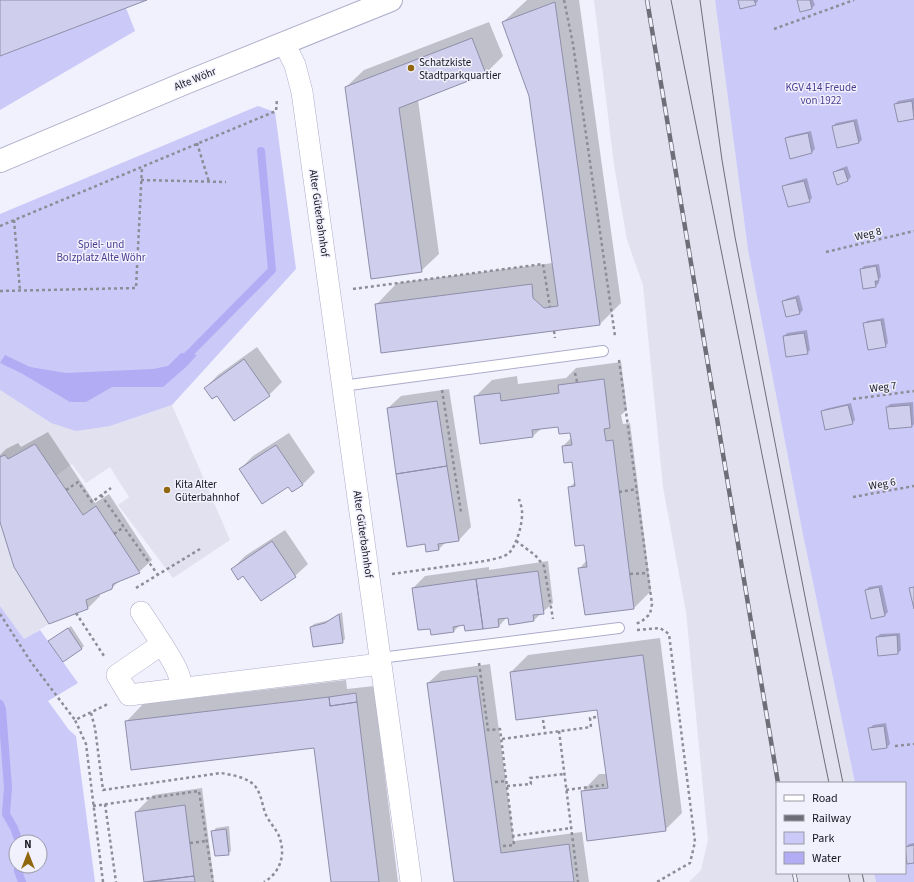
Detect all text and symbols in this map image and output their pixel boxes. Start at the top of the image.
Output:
place label: Schatzkiste Stadtparkquartier [419,55,501,83]
marker: Schatzkiste Stadtparkquartier [406,63,416,73]
street label: Alte Wöhr [172,64,219,94]
park label: KGV 414 Freude von 1922 [785,80,857,108]
street label: Alter Güterbahnhof [305,168,333,258]
street label: Weg 8 [853,223,884,245]
park label: Spiel- und Bolzplatz Alte Wöhr [56,237,146,265]
street label: Weg 7 [869,378,897,396]
street label: Weg 6 [867,474,897,494]
place label: Kita Alter Güterbahnhof [175,477,240,505]
marker: Kita Alter Güterbahnhof [162,485,172,495]
street label: Alter Güterbahnhof [349,489,377,579]
legend [776,782,906,874]
text: Road [812,790,838,807]
text: Railway [812,810,851,827]
text: Park [812,830,834,847]
north arrow [8,834,48,874]
text: N [24,837,32,852]
text: Water [812,850,842,867]

